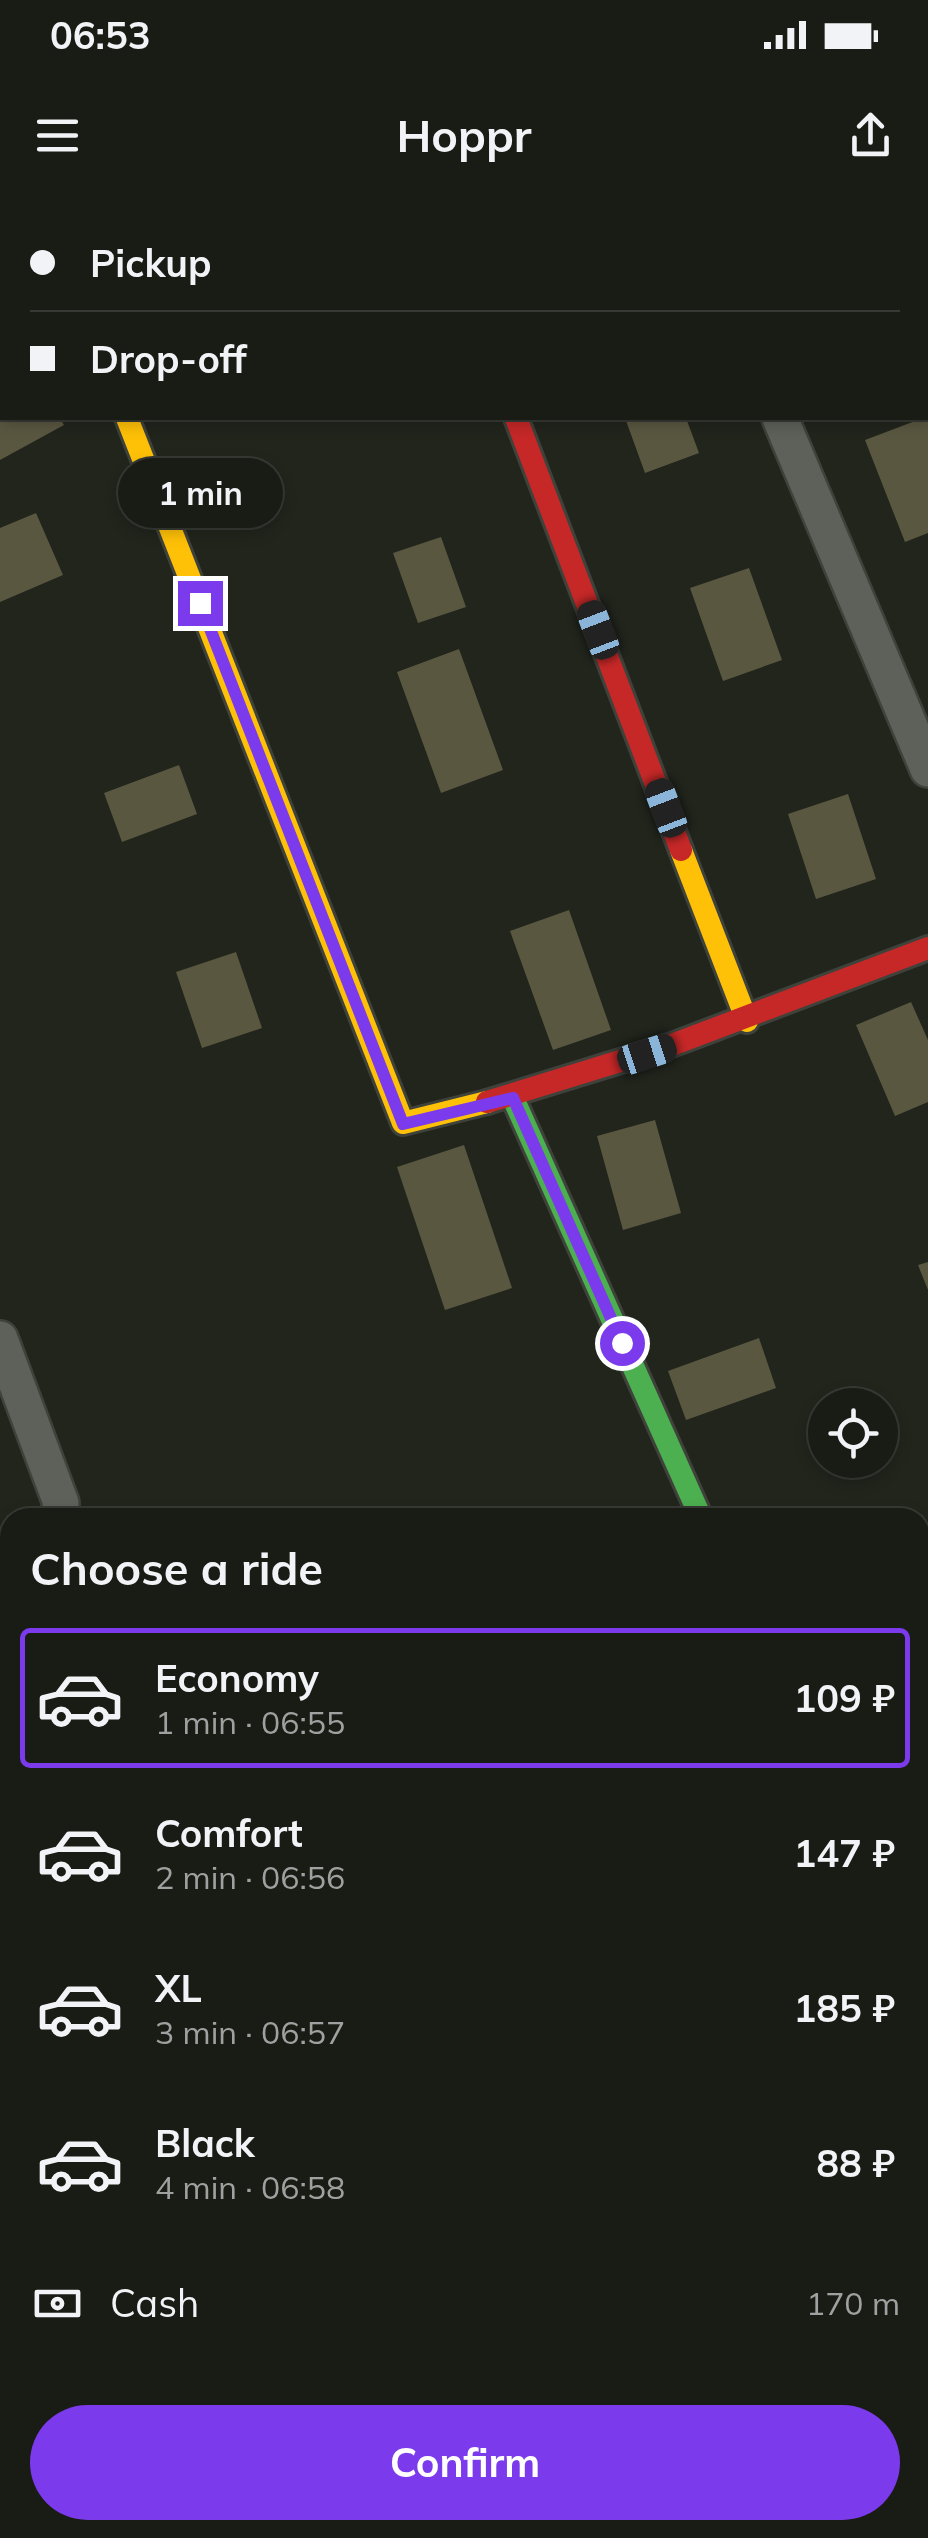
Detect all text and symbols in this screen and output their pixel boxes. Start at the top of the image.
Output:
text: 06:53 [50,11,151,59]
text: Hoppr [397,107,531,163]
icon: menu [30,108,85,163]
icon: share [843,108,898,163]
text: Pickup [90,239,212,287]
text: Drop-off [90,335,247,383]
callout: 1 min [118,458,282,528]
text: 1 min [158,473,243,513]
route end [178,581,223,626]
car [573,597,623,663]
car [641,775,691,841]
car [614,1030,680,1078]
route start [600,1321,645,1366]
map controls [808,1388,898,1478]
button: locate [808,1388,898,1478]
text: Choose a ride [30,1540,323,1596]
icon: car [35,1653,125,1743]
text: Economy [155,1654,319,1702]
text: 109 ₽ [793,1674,895,1722]
text: 1 min · 06:55 [155,1702,345,1742]
icon: car [35,1808,125,1898]
text: Comfort [155,1809,303,1857]
text: 147 ₽ [793,1829,895,1877]
text: 2 min · 06:56 [155,1857,345,1897]
icon: car [35,1963,125,2053]
text: XL [155,1964,202,2012]
text: 185 ₽ [793,1984,895,2032]
text: 3 min · 06:57 [155,2012,345,2052]
icon: car [35,2118,125,2208]
text: Black [155,2119,255,2167]
text: 88 ₽ [816,2139,895,2187]
text: 4 min · 06:58 [155,2167,345,2207]
icon: cash [30,2276,85,2331]
text: Cash [110,2279,199,2327]
text: 170 m [806,2283,900,2323]
button: Confirm [30,2405,900,2520]

